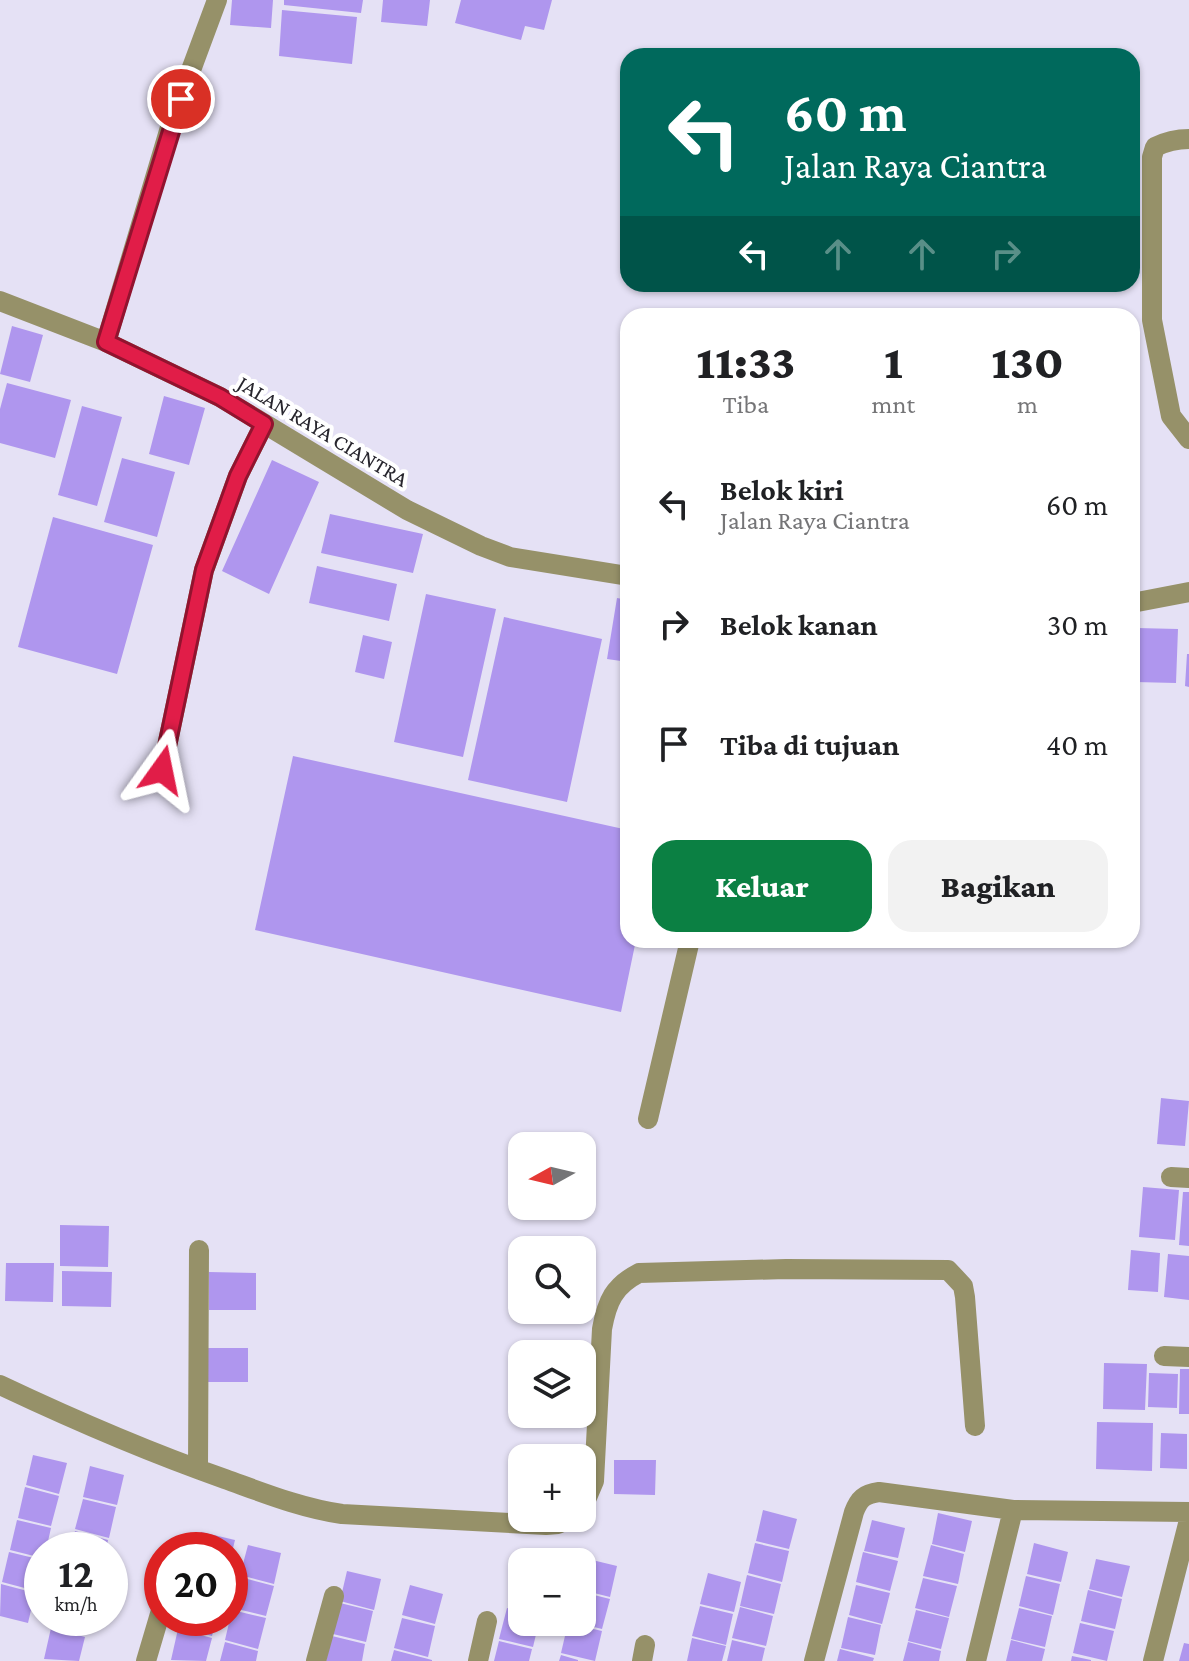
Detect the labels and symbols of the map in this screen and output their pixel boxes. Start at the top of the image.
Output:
pin [147,65,215,133]
street label: JALAN RAYA CIANTRA [232,369,413,492]
position arrow [120,728,204,812]
north arrow [508,1132,596,1220]
speed limit sign: 20 [144,1532,248,1636]

